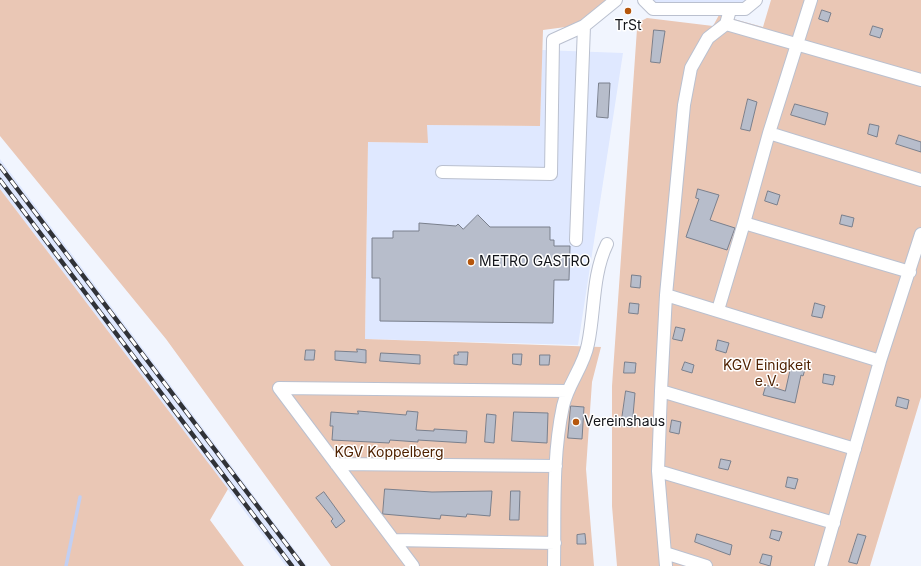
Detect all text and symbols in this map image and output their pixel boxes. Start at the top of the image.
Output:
marker: TrSt [623,6,633,16]
place label: TrSt [614,18,642,34]
place label: METRO GASTRO [479,254,590,270]
marker: METRO GASTRO [466,257,476,267]
park label: KGV Einigkeit e.V. [723,358,811,390]
place label: Vereinshaus [584,414,665,430]
marker: Vereinshaus [571,417,581,427]
park label: KGV Koppelberg [335,445,443,461]

